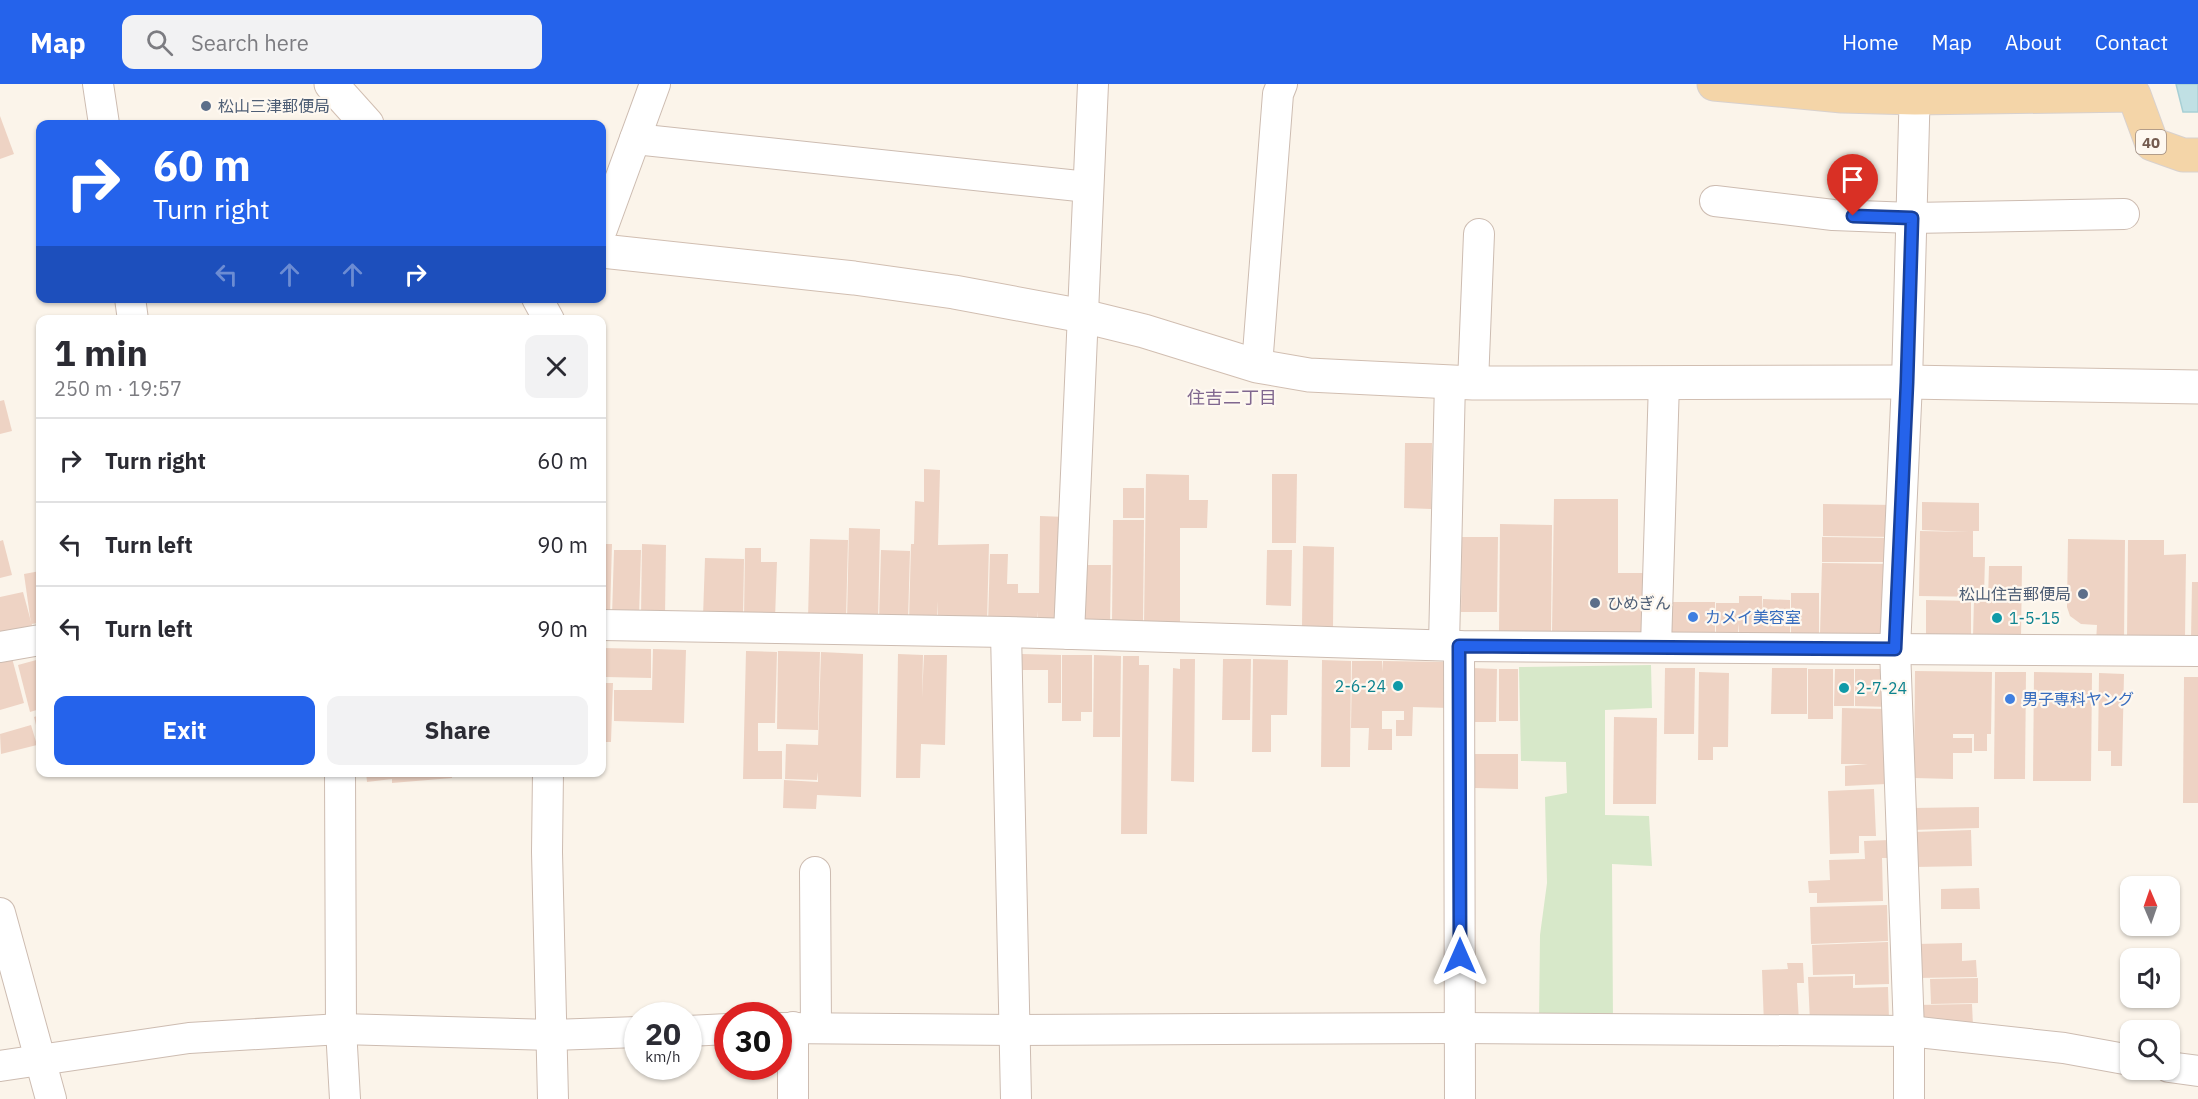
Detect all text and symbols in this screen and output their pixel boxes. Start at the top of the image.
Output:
search box [122,15,542,69]
text: Map [30,24,86,61]
icon: search [143,26,176,59]
text: Search here [191,28,309,57]
text: Home [1842,28,1899,56]
text: Map [1932,28,1972,56]
text: About [2005,28,2062,56]
text: Contact [2095,28,2168,56]
place label: 松山三津郵便局 [218,96,330,116]
marker: 松山三津郵便局 [199,99,213,113]
road number: 40 [2136,130,2166,154]
text: 60 m [153,138,251,193]
icon: right [54,144,132,222]
pin [1827,154,1878,216]
icon: arrive [1836,163,1869,196]
text: Turn right [153,191,270,226]
icon: left [210,258,243,291]
icon: ahead [273,258,306,291]
icon: ahead [336,258,369,291]
icon: right [399,258,432,291]
text: 1 min [54,329,148,376]
button: close [525,335,588,398]
text: 250 m · 19:57 [54,375,182,402]
district label: 住吉二丁目 [1187,386,1277,409]
icon: right [54,444,87,477]
text: Turn right [105,446,206,475]
text: 60 m [537,446,588,475]
icon: left [54,528,87,561]
text: Turn left [105,530,193,559]
text: 90 m [537,530,588,559]
place label: 松山住吉郵便局 [1959,584,2071,604]
marker: 松山住吉郵便局 [2076,587,2090,601]
place label: ひめぎん [1607,593,1671,613]
marker: ひめぎん [1588,596,1602,610]
place label: カメイ美容室 [1705,607,1801,627]
place label: 1-5-15 [2009,608,2060,628]
marker: カメイ美容室 [1686,610,1700,624]
marker: 1-5-15 [1990,611,2004,625]
icon: left [54,612,87,645]
text: Turn left [105,614,193,643]
text: 90 m [537,614,588,643]
place label: 2-6-24 [1335,676,1386,696]
place label: 2-7-24 [1856,678,1907,698]
marker: 2-6-24 [1391,679,1405,693]
marker: 2-7-24 [1837,681,1851,695]
place label: 男子専科ヤング [2022,689,2134,709]
marker: 男子専科ヤング [2003,692,2017,706]
button: Exit [54,696,315,765]
button: Share [327,696,588,765]
north arrow [2120,876,2180,936]
map controls [2120,876,2180,1080]
position arrow [1428,924,1492,988]
button: sound [2120,948,2180,1008]
speed limit sign: 30 [714,1002,792,1080]
text: 20 [645,1014,681,1053]
button: search [2120,1020,2180,1080]
text: km/h [645,1047,681,1066]

